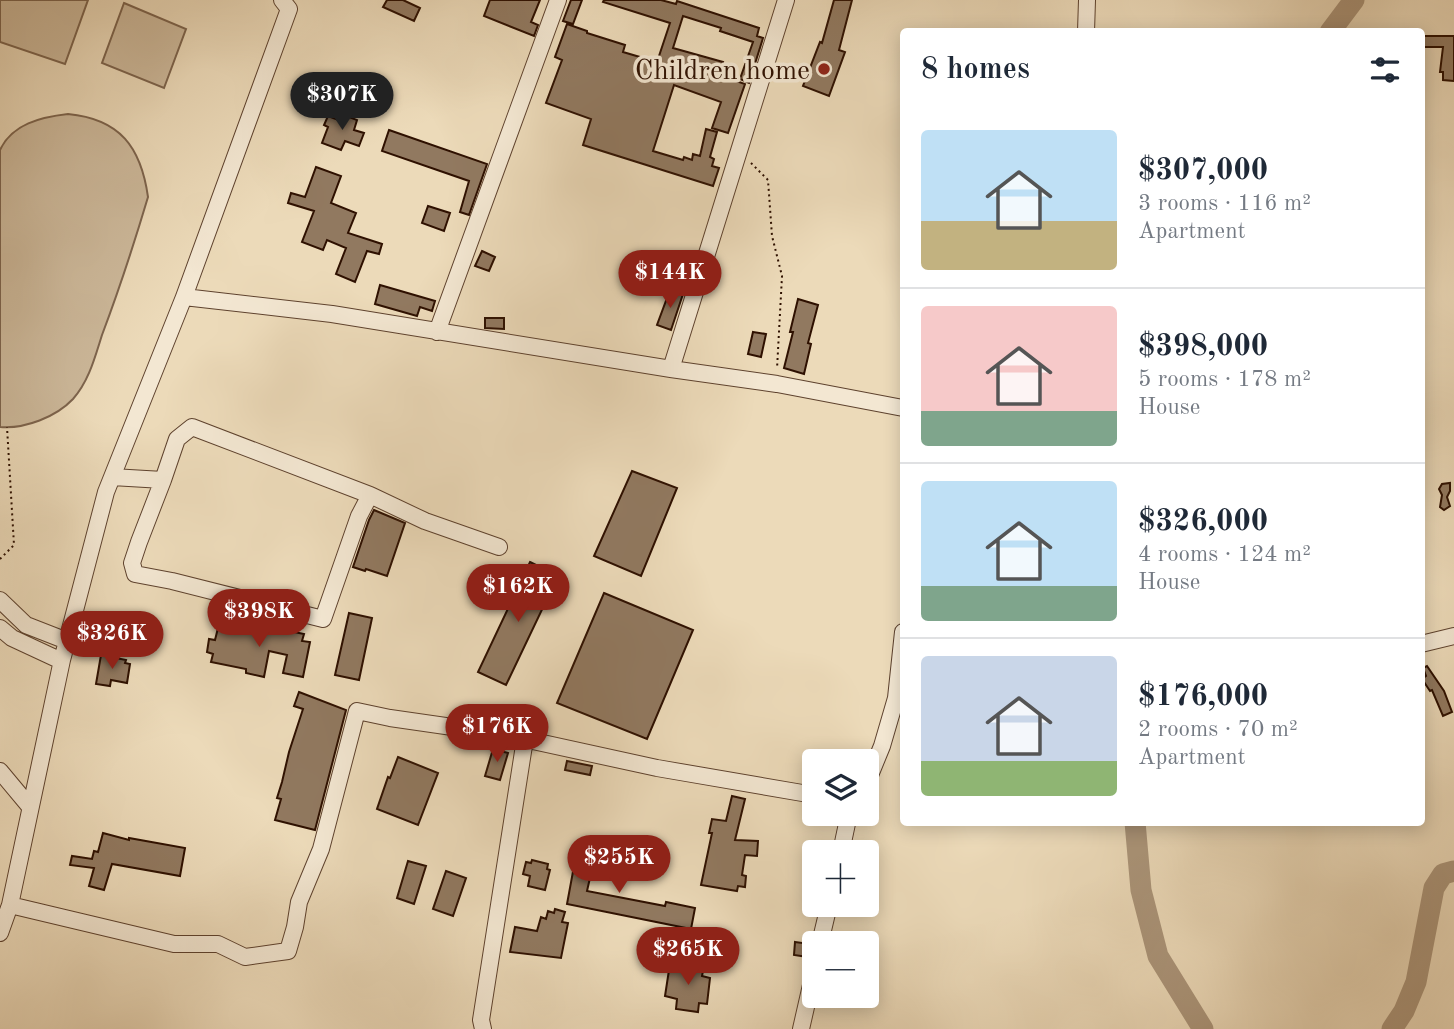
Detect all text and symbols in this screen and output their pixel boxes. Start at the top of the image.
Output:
icon: filters [1366,51,1404,89]
text: 8 homes [921,55,1030,85]
place label: Children home [635,58,810,86]
marker: Children home [816,61,832,77]
pin: $307K [293,72,391,132]
text: $307K [306,83,378,106]
text: $307,000 [1138,156,1268,186]
icon: home [977,158,1061,242]
text: 3 rooms · 116 m² [1138,192,1311,215]
text: Apartment [1138,220,1246,243]
pin: $144K [621,250,719,310]
text: $144K [634,261,706,284]
text: $398,000 [1138,332,1268,362]
icon: home [977,334,1061,418]
text: 5 rooms · 178 m² [1138,368,1311,391]
text: House [1138,396,1200,419]
text: $326,000 [1138,507,1268,537]
icon: home [977,509,1061,593]
text: 4 rooms · 124 m² [1138,543,1311,566]
pin: $162K [469,564,567,624]
text: House [1138,571,1200,594]
text: $162K [482,575,554,598]
pin: $398K [210,590,308,649]
text: $398K [223,600,295,623]
pin: $326K [63,612,161,671]
text: $326K [76,622,148,645]
text: $176,000 [1138,682,1268,712]
icon: home [977,684,1061,768]
pin: $176K [448,704,546,764]
text: $176K [461,715,533,738]
text: 2 rooms · 70 m² [1138,718,1298,741]
text: Apartment [1138,746,1246,769]
map controls [802,749,879,1008]
button: layers [802,749,879,826]
pin: $255K [570,836,668,895]
button: + [802,840,879,917]
text: $255K [583,846,655,869]
pin: $265K [639,928,737,987]
button: − [802,931,879,1008]
text: $265K [652,938,724,961]

